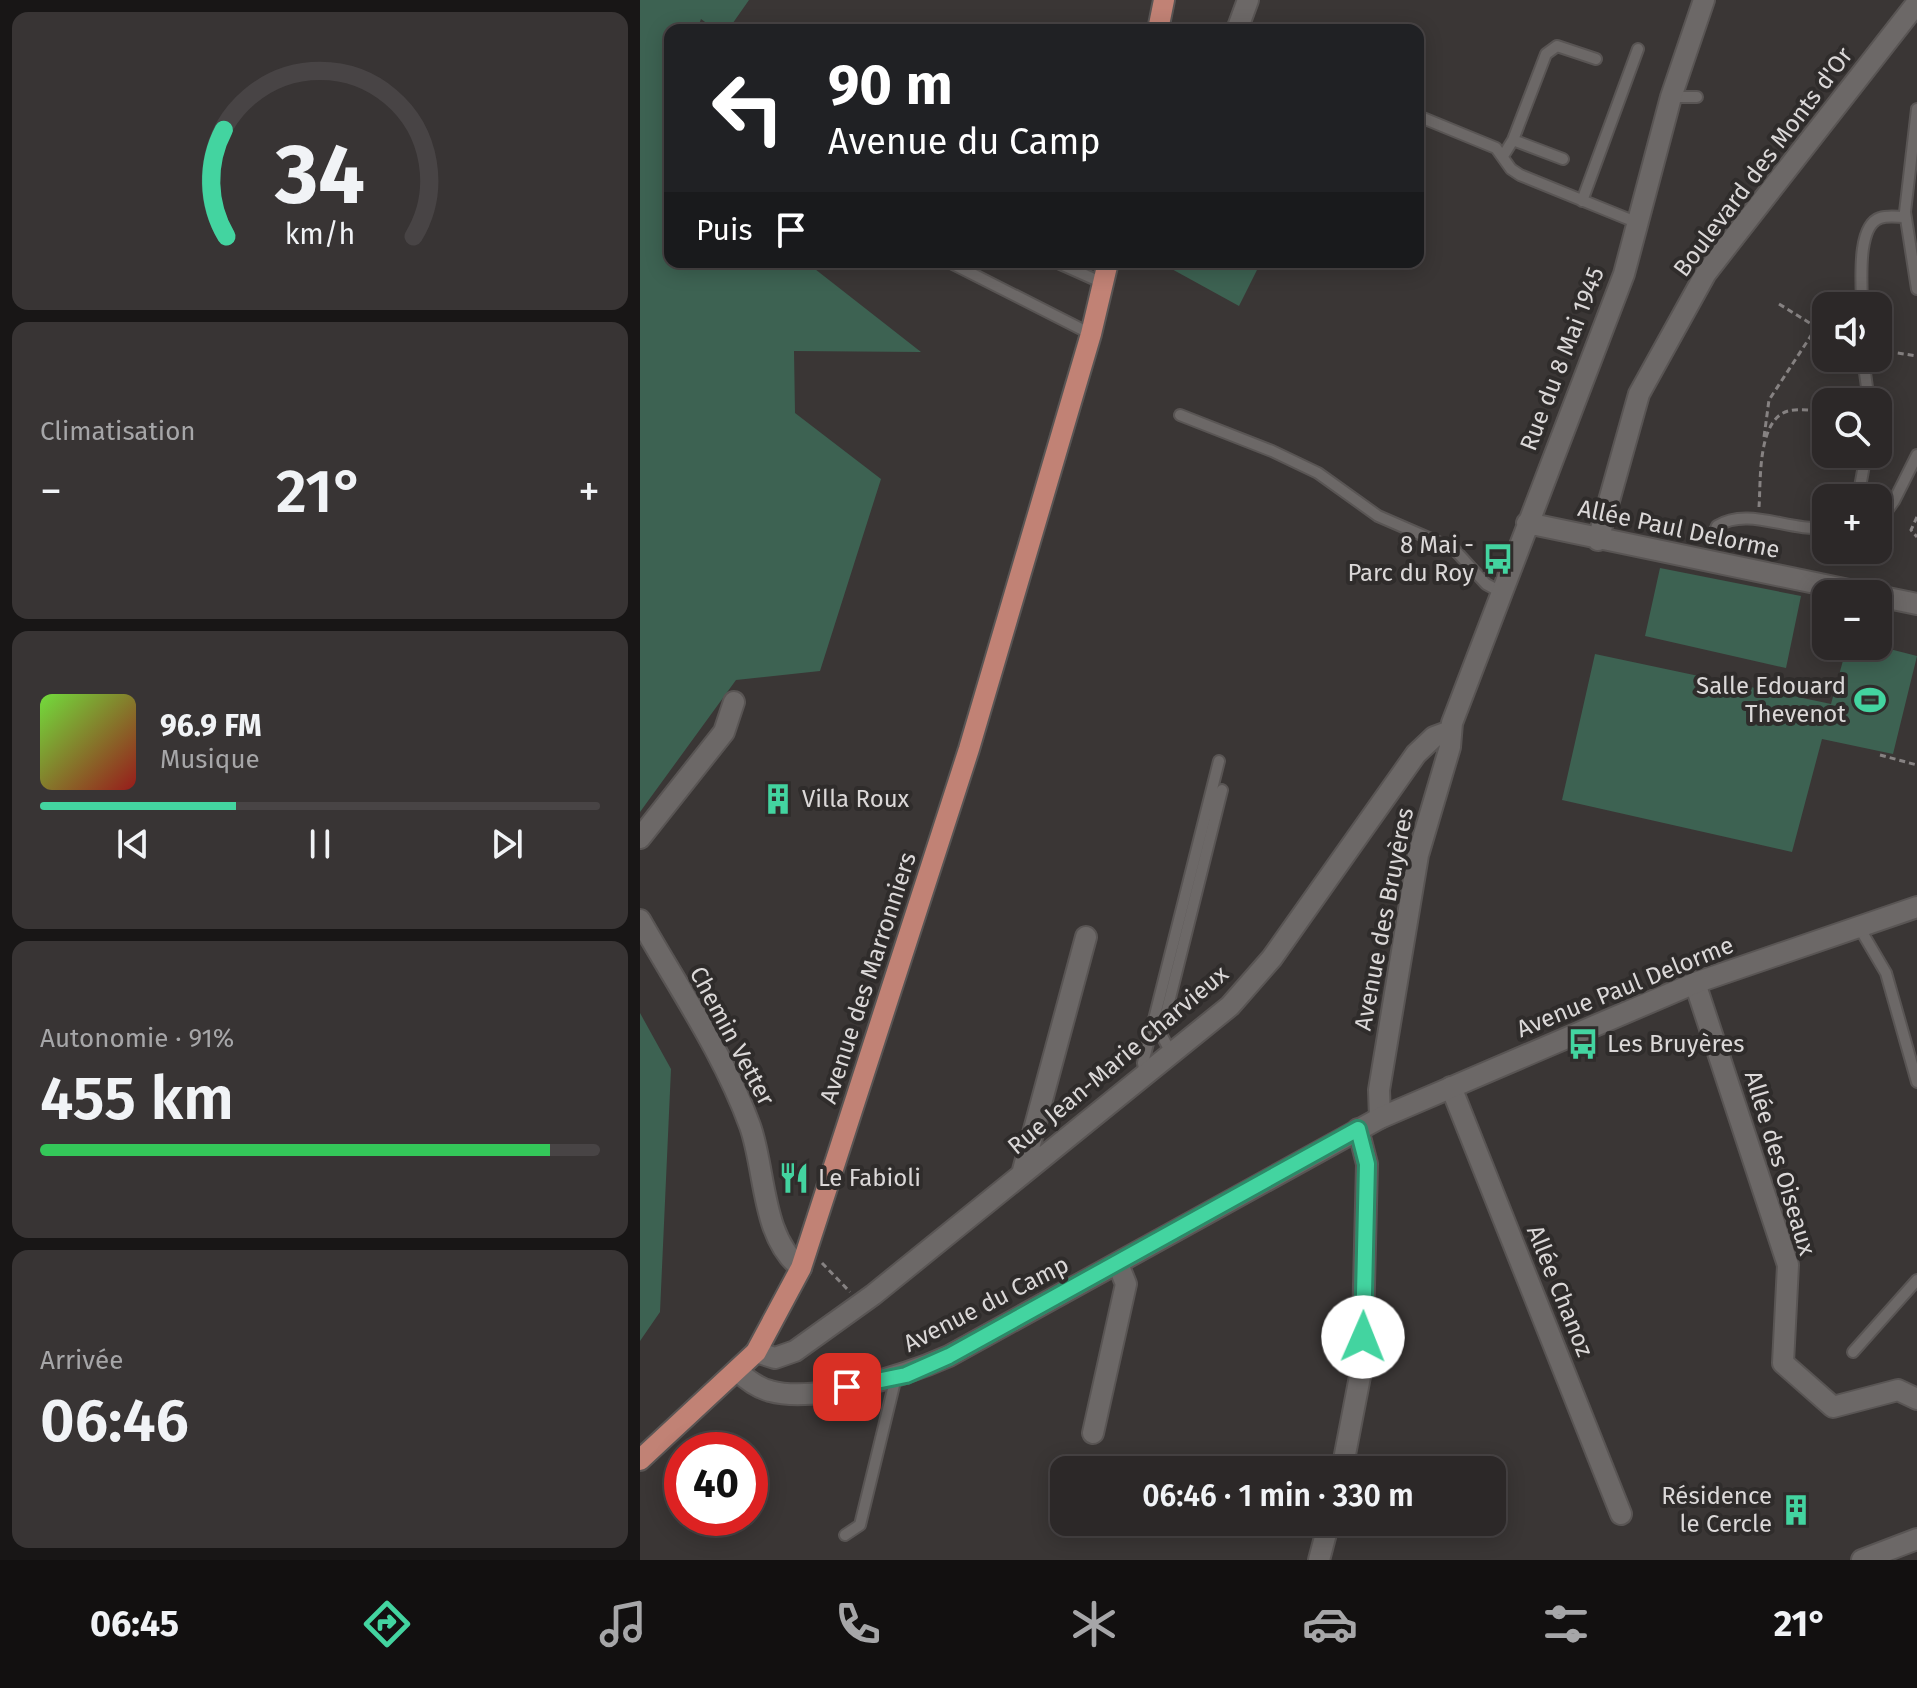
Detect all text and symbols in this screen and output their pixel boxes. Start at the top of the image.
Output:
street label: Boulevard des Monts d'Or [1668,41,1859,282]
text: 90 m [828,52,953,119]
icon: left [696,56,800,160]
text: Avenue du Camp [828,120,1101,164]
text: 34 [274,124,365,224]
icon: arrive [769,208,813,252]
text: Puis [696,212,753,248]
text: km/h [285,217,355,252]
street label: Rue du 8 Mai 1945 [1514,263,1610,455]
map controls [1812,292,1892,660]
button: sound [1812,292,1892,372]
button: search [1812,388,1892,468]
text: Climatisation [40,416,196,447]
text: 21° [276,456,364,528]
text: − [40,465,62,518]
text: + [578,465,600,518]
button: + [1812,484,1892,564]
street label: Allée Paul Delorme [1576,494,1782,564]
place label: 8 Mai - Parc du Roy [1347,531,1474,587]
bus stop icon: 8 Mai - Parc du Roy [1481,542,1515,576]
button: − [1812,580,1892,660]
place label: Salle Edouard Thevenot [1696,672,1846,728]
sports icon: Salle Edouard Thevenot [1853,683,1887,717]
text: 96.9 FM [160,708,262,744]
text: Musique [160,744,260,775]
building icon: Villa Roux [761,782,795,816]
place label: Villa Roux [802,785,910,813]
street label: Avenue des Bruyères [1349,805,1419,1033]
icon: previous [111,822,155,866]
icon: pause [298,822,342,866]
icon: next [485,822,529,866]
street label: Avenue des Marronniers [814,849,922,1107]
street label: Avenue Paul Delorme [1512,931,1738,1043]
street label: Rue Jean-Marie Charvieux [1002,959,1234,1160]
street label: Chemin Vetter [684,962,781,1111]
text: Autonomie · 91% [40,1023,234,1054]
bus stop icon: Les Bruyères [1566,1027,1600,1061]
place label: Les Bruyères [1607,1030,1744,1058]
text: 455 km [40,1063,234,1135]
street label: Allée des Oiseaux [1739,1067,1821,1259]
restaurant icon: Le Fabioli [777,1161,811,1195]
place label: Le Fabioli [818,1164,921,1192]
street label: Allée Chanoz [1521,1221,1599,1361]
street label: Avenue du Camp [899,1250,1073,1358]
position arrow [1321,1295,1405,1379]
text: Arrivée [40,1345,123,1376]
pin [813,1353,881,1421]
icon: arrive [825,1365,869,1409]
text: 06:46 [40,1385,189,1457]
speed limit sign: 40 [664,1432,768,1536]
text: 06:46 · 1 min · 330 m [1142,1478,1414,1514]
place label: Résidence le Cercle [1661,1482,1772,1538]
building icon: Résidence le Cercle [1779,1493,1813,1527]
icon: directions [359,1596,415,1652]
icon: music [595,1596,651,1652]
icon: phone [830,1596,886,1652]
icon: climate [1066,1596,1122,1652]
icon: car [1302,1596,1358,1652]
icon: filters [1538,1596,1594,1652]
text: 06:45 [90,1602,179,1646]
text: 21° [1774,1602,1827,1646]

